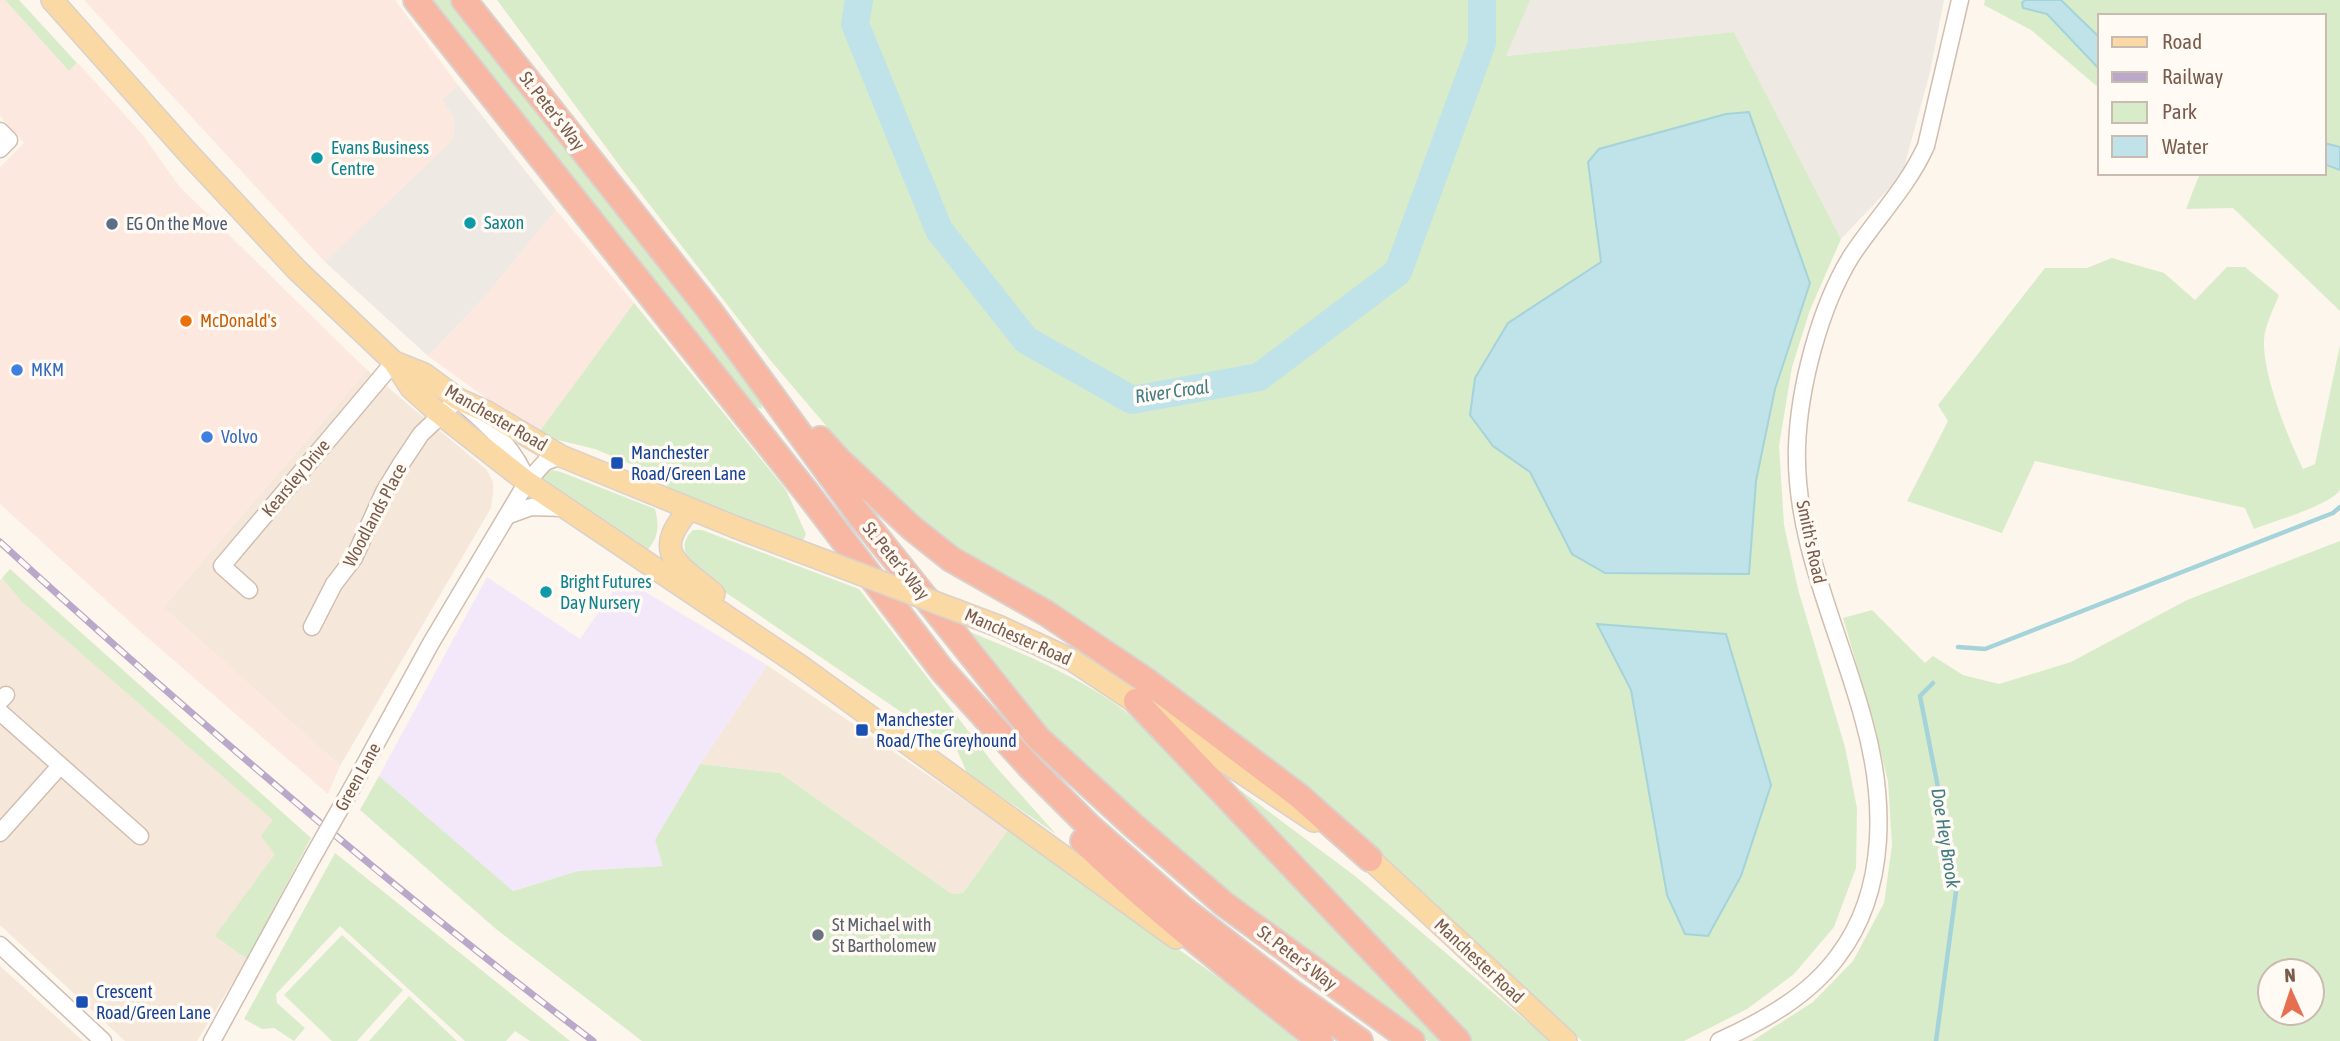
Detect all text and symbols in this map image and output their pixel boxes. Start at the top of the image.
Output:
legend [2098,14,2326,175]
text: Road [2162,29,2202,53]
text: Railway [2162,64,2224,88]
street label: St. Peter's Way [515,67,590,154]
text: Park [2162,99,2197,123]
text: Water [2162,134,2209,158]
place label: Evans Business Centre [331,137,429,179]
marker: Evans Business Centre [309,150,325,166]
place label: Saxon [484,212,524,233]
place label: EG On the Move [126,213,228,234]
marker: Saxon [462,215,478,231]
marker: EG On the Move [104,216,120,232]
place label: McDonald's [200,310,277,331]
marker: McDonald's [178,313,194,329]
place label: MKM [31,359,64,380]
marker: MKM [9,362,25,378]
water label: River Croal [1133,375,1211,407]
street label: Manchester Road [441,380,551,455]
place label: Volvo [221,426,258,447]
marker: Volvo [199,429,215,445]
street label: Kearsley Drive [257,435,334,520]
place label: Manchester Road/Green Lane [631,442,746,484]
marker: Manchester Road/Green Lane [609,455,625,471]
street label: Woodlands Place [339,460,411,570]
street label: Smith's Road [1792,498,1831,585]
street label: St. Peter's Way [859,518,934,604]
place label: Bright Futures Day Nursery [560,571,652,613]
marker: Bright Futures Day Nursery [538,584,554,600]
street label: Manchester Road [962,604,1075,669]
place label: Manchester Road/The Greyhound [876,709,1017,751]
marker: Manchester Road/The Greyhound [854,722,870,738]
street label: Green Lane [330,739,385,814]
water label: Doe Hey Brook [1927,786,1965,890]
place label: St Michael with St Bartholomew [832,914,937,956]
street label: Manchester Road [1430,914,1528,1007]
street label: St. Peter's Way [1254,921,1341,994]
marker: St Michael with St Bartholomew [810,927,826,943]
north arrow [2256,957,2326,1027]
text: N [2284,964,2296,986]
place label: Crescent Road/Green Lane [96,981,211,1023]
marker: Crescent Road/Green Lane [74,994,90,1010]

